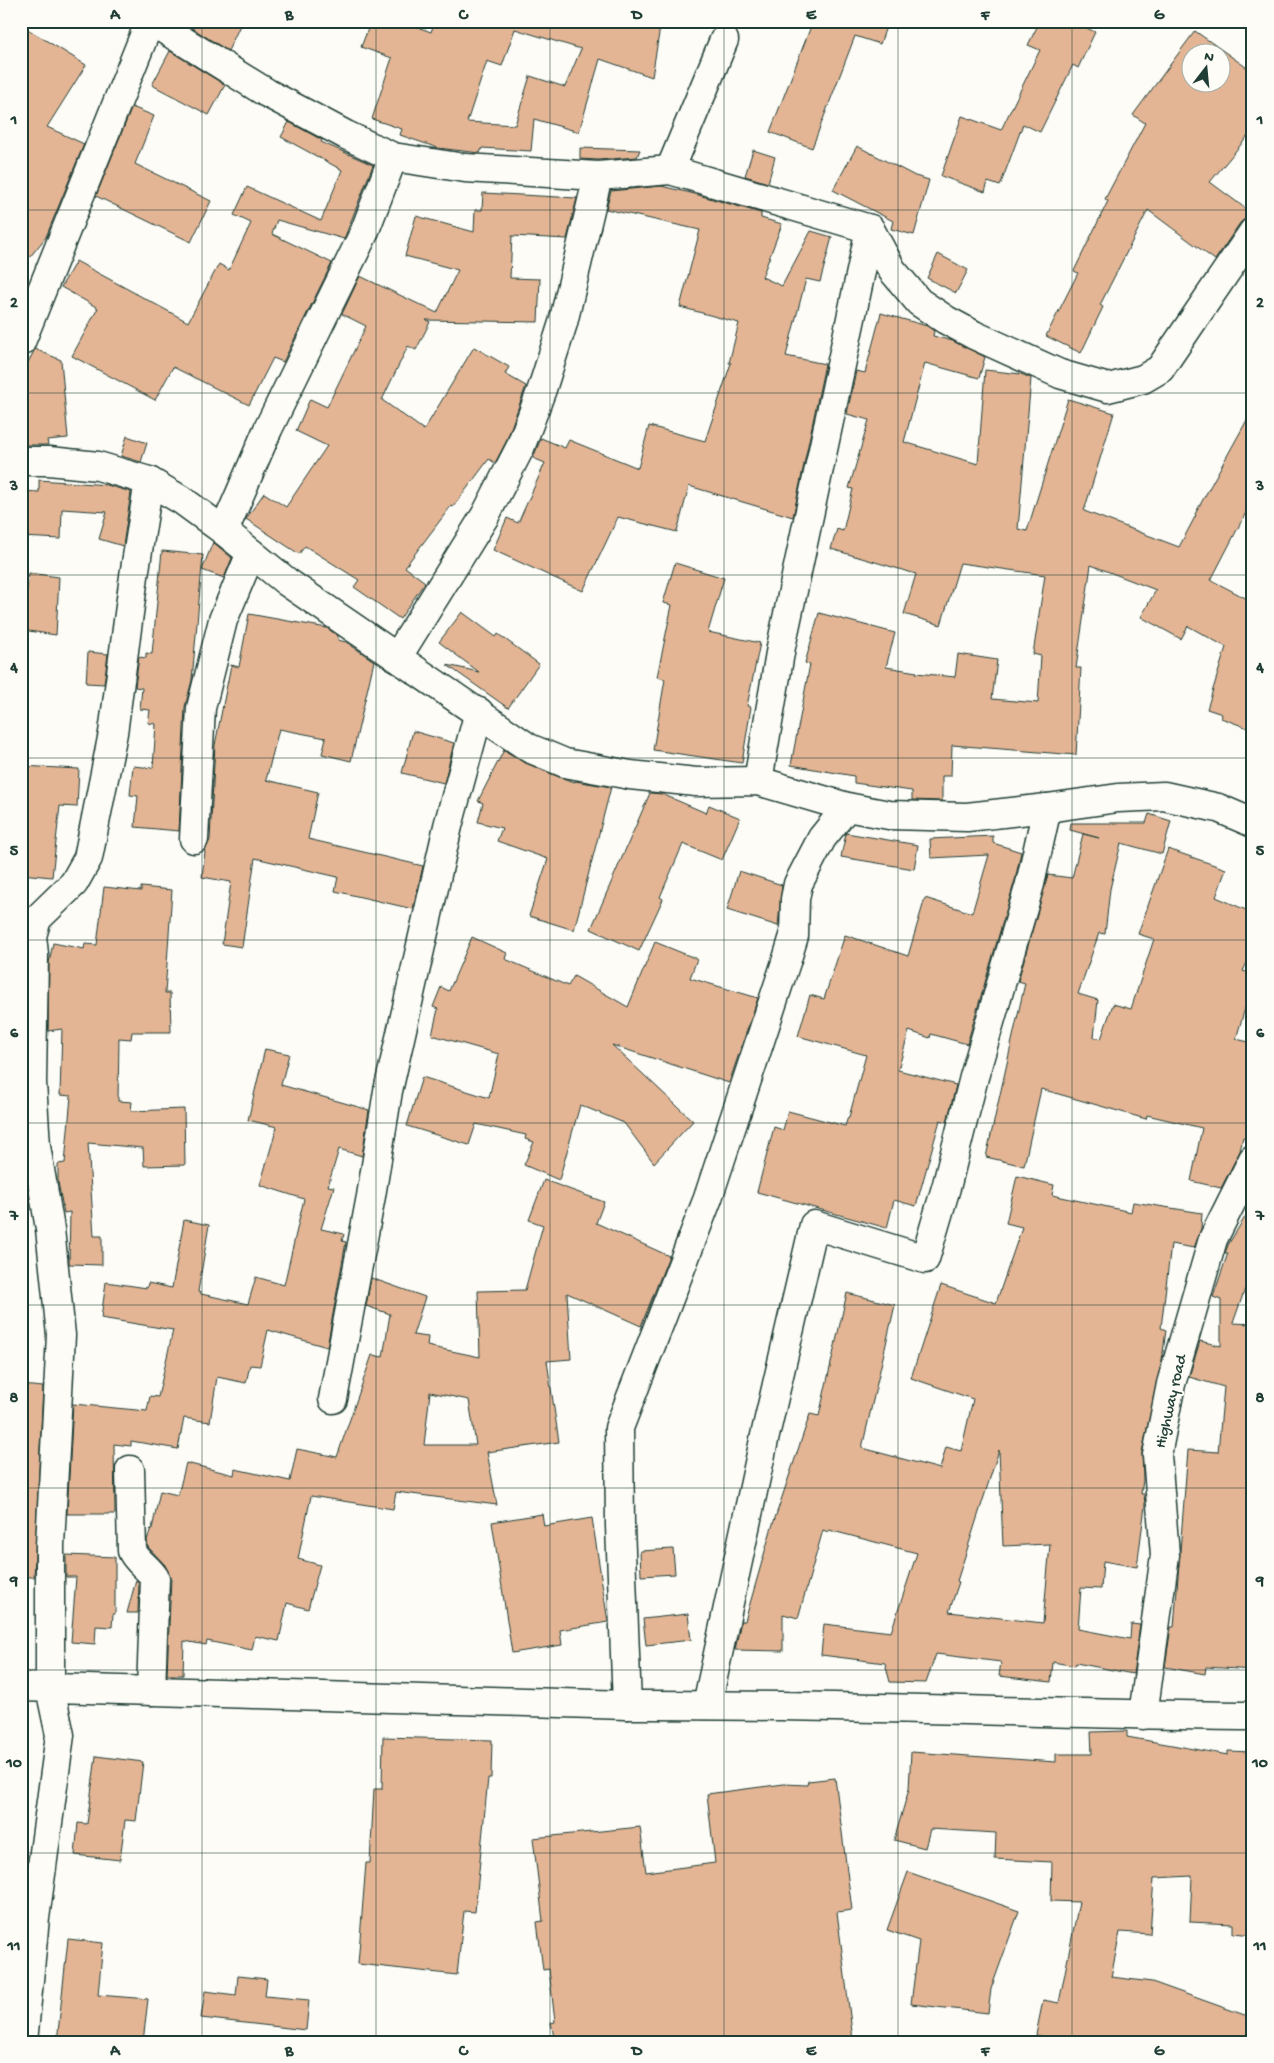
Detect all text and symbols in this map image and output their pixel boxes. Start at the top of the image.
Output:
text: A [109,7,121,26]
text: B [284,7,294,26]
text: C [458,7,469,26]
text: D [630,7,643,26]
text: E [806,7,817,26]
text: F [980,7,991,26]
text: G [1154,7,1165,26]
north arrow [1182,42,1232,92]
text: N [1202,48,1216,67]
text: 1 [10,112,17,131]
text: 1 [1256,112,1263,131]
text: 2 [10,295,18,314]
text: 2 [1256,295,1264,314]
text: 3 [9,478,18,497]
text: 3 [1255,478,1264,497]
text: 4 [9,660,18,679]
text: 4 [1255,660,1264,679]
text: 5 [10,843,19,862]
text: 5 [1256,843,1265,862]
text: 6 [10,1025,19,1044]
text: 6 [1256,1025,1265,1044]
text: 7 [9,1208,19,1227]
text: 7 [1255,1208,1265,1227]
street label: Highway road [1152,1352,1193,1450]
text: 8 [10,1390,19,1409]
text: 8 [1256,1390,1265,1409]
text: 9 [9,1573,18,1592]
text: 9 [1255,1573,1264,1592]
text: 10 [5,1755,22,1774]
text: 10 [1251,1755,1268,1774]
text: 11 [7,1938,20,1957]
text: 11 [1253,1938,1266,1957]
text: A [109,2043,121,2062]
text: B [284,2043,294,2062]
text: C [458,2043,469,2062]
text: D [630,2043,643,2062]
text: E [806,2043,817,2062]
text: F [980,2043,991,2062]
text: G [1154,2043,1165,2062]

